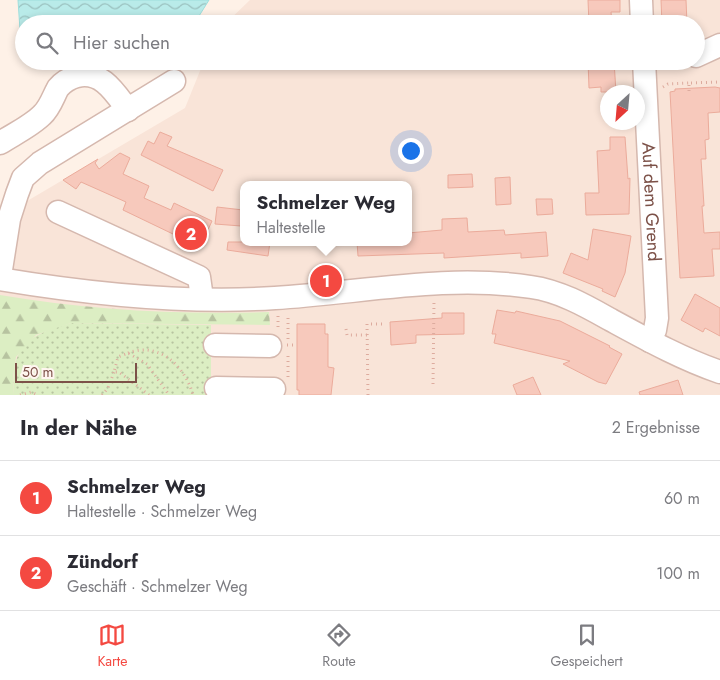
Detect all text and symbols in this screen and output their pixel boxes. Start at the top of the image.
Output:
search box [15,15,705,70]
icon: search [33,29,61,57]
text: Hier suchen [73,29,170,56]
north arrow [600,85,645,130]
your location [398,138,424,164]
street label: Auf dem Grend [635,142,667,262]
popup [240,181,412,246]
text: Schmelzer Weg [257,189,395,216]
pin: 2 [175,215,207,253]
text: Haltestelle [257,216,326,239]
pin: 1 [310,262,342,300]
scale bar [15,360,138,383]
text: 50 m [22,362,53,382]
text: In der Nähe [20,413,137,443]
text: 2 Ergebnisse [612,416,700,439]
text: Schmelzer Weg [67,473,206,500]
text: 1 [32,487,40,510]
text: 60 m [664,487,700,510]
text: Haltestelle · Schmelzer Weg [67,500,257,523]
text: Zündorf [67,548,138,575]
text: 2 [31,562,41,585]
text: 100 m [656,562,700,585]
text: Geschäft · Schmelzer Weg [67,575,248,598]
tab: Karte [97,621,127,671]
tab: Route [322,621,356,671]
tab: Gespeichert [551,621,623,671]

